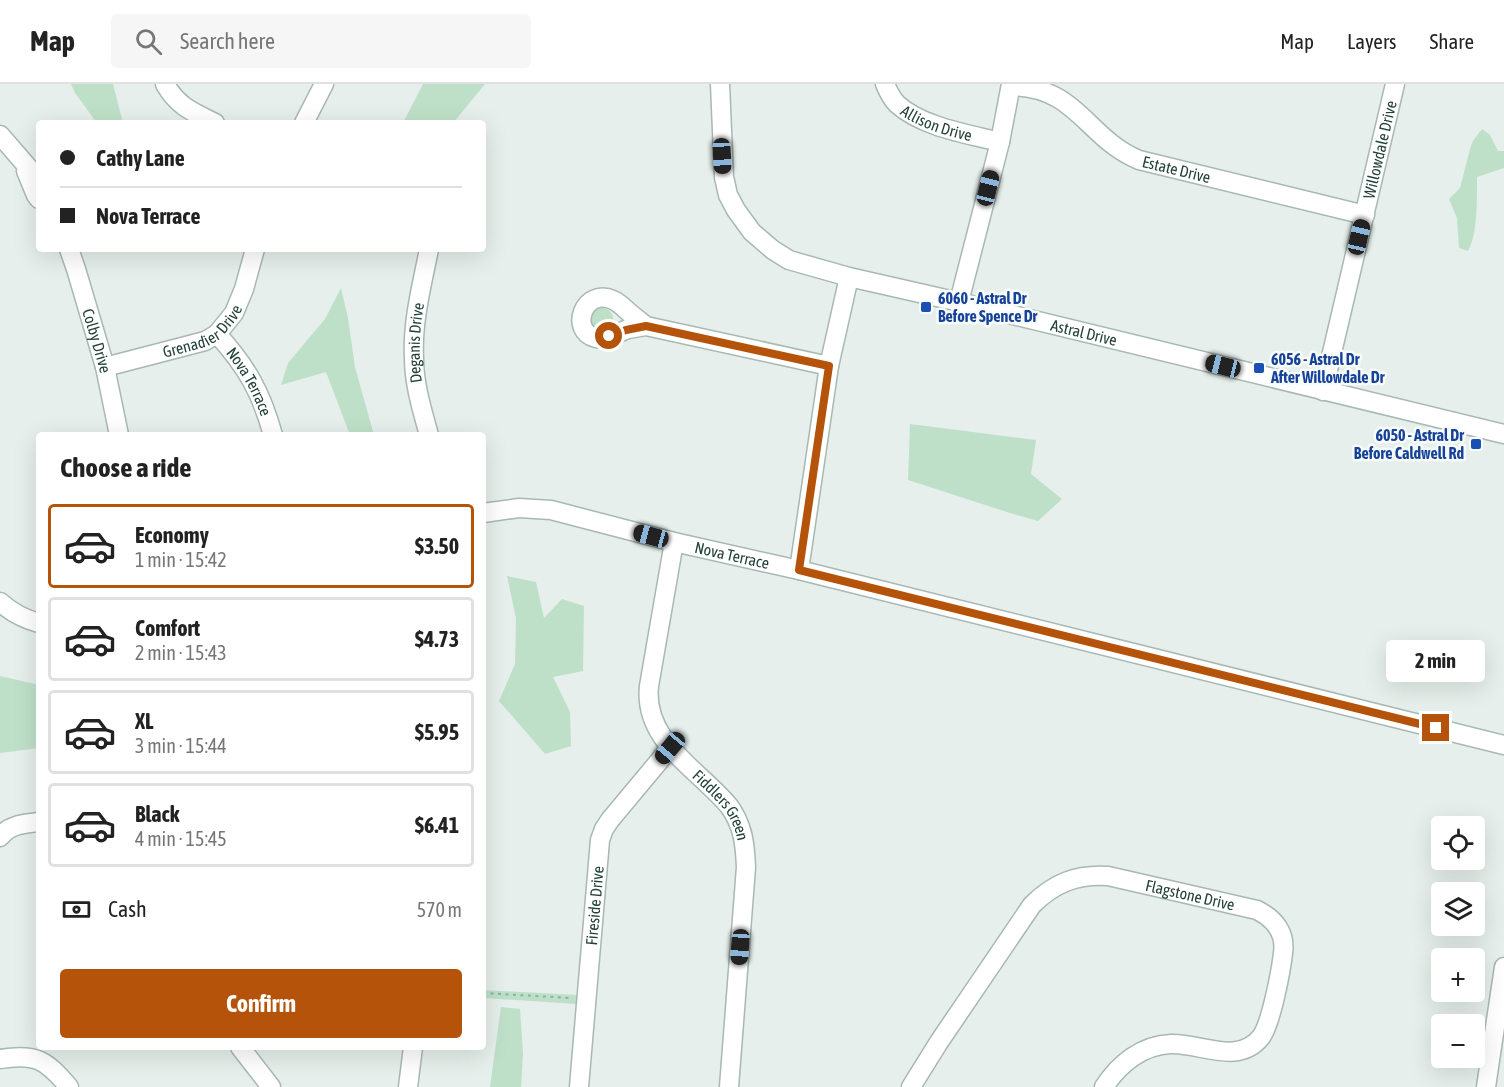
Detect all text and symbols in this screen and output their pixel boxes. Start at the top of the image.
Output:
search box [111,14,531,68]
text: Map [30,25,75,57]
icon: search [132,25,165,58]
text: Search here [180,28,275,54]
text: Map [1280,29,1314,53]
text: Layers [1347,29,1397,53]
text: Share [1430,29,1474,53]
street label: Willowdale Drive [1359,99,1400,200]
street label: Allison Drive [898,101,974,144]
car [712,138,732,174]
text: Cathy Lane [96,145,185,171]
street label: Estate Drive [1140,152,1212,186]
car [975,168,1001,208]
text: Nova Terrace [96,203,200,229]
car [1346,217,1372,257]
place label: 6060 - Astral Dr Before Spence Dr [938,289,1038,325]
marker: 6060 - Astral Dr Before Spence Dr [919,300,933,314]
street label: Deganis Drive [405,301,427,384]
street label: Grenadier Drive [161,302,245,361]
street label: Colby Drive [79,306,115,374]
street label: Astral Drive [1049,316,1119,349]
route start [595,322,622,349]
street label: Nova Terrace [223,344,275,418]
place label: 6056 - Astral Dr After Willowdale Dr [1270,350,1385,386]
car [1203,353,1243,379]
marker: 6056 - Astral Dr After Willowdale Dr [1252,361,1266,375]
place label: 6050 - Astral Dr Before Caldwell Rd [1354,426,1464,462]
marker: 6050 - Astral Dr Before Caldwell Rd [1469,437,1483,451]
text: Choose a ride [60,452,192,483]
icon: car [63,519,117,573]
text: Economy [135,522,209,548]
car [631,523,671,549]
text: $3.50 [415,533,459,559]
street label: Nova Terrace [693,538,771,572]
text: 1 min · 15:42 [135,548,227,571]
icon: car [63,612,117,666]
text: Comfort [135,615,200,641]
text: $4.73 [415,626,459,652]
text: 2 min · 15:43 [135,641,227,664]
callout: 2 min [1386,641,1486,683]
text: 2 min [1415,649,1456,672]
icon: car [63,705,117,759]
text: XL [135,708,153,734]
route end [1422,714,1449,741]
text: $5.95 [415,719,459,745]
car [652,728,688,768]
text: 3 min · 15:44 [135,734,227,757]
street label: Fiddlers Green [689,766,752,842]
icon: car [63,798,117,852]
text: Black [135,801,179,827]
text: $6.41 [415,812,459,838]
map controls [1431,816,1485,1068]
button: locate [1431,816,1485,870]
text: 4 min · 15:45 [135,827,227,850]
street label: Fireside Drive [582,865,607,946]
street label: Flagstone Drive [1144,876,1236,914]
button: layers [1431,882,1485,936]
icon: cash [60,893,93,926]
text: Cash [108,896,147,922]
text: 570 m [417,898,462,921]
car [730,928,750,966]
button: + [1431,948,1485,1002]
button: Confirm [60,969,462,1038]
button: − [1431,1014,1485,1068]

